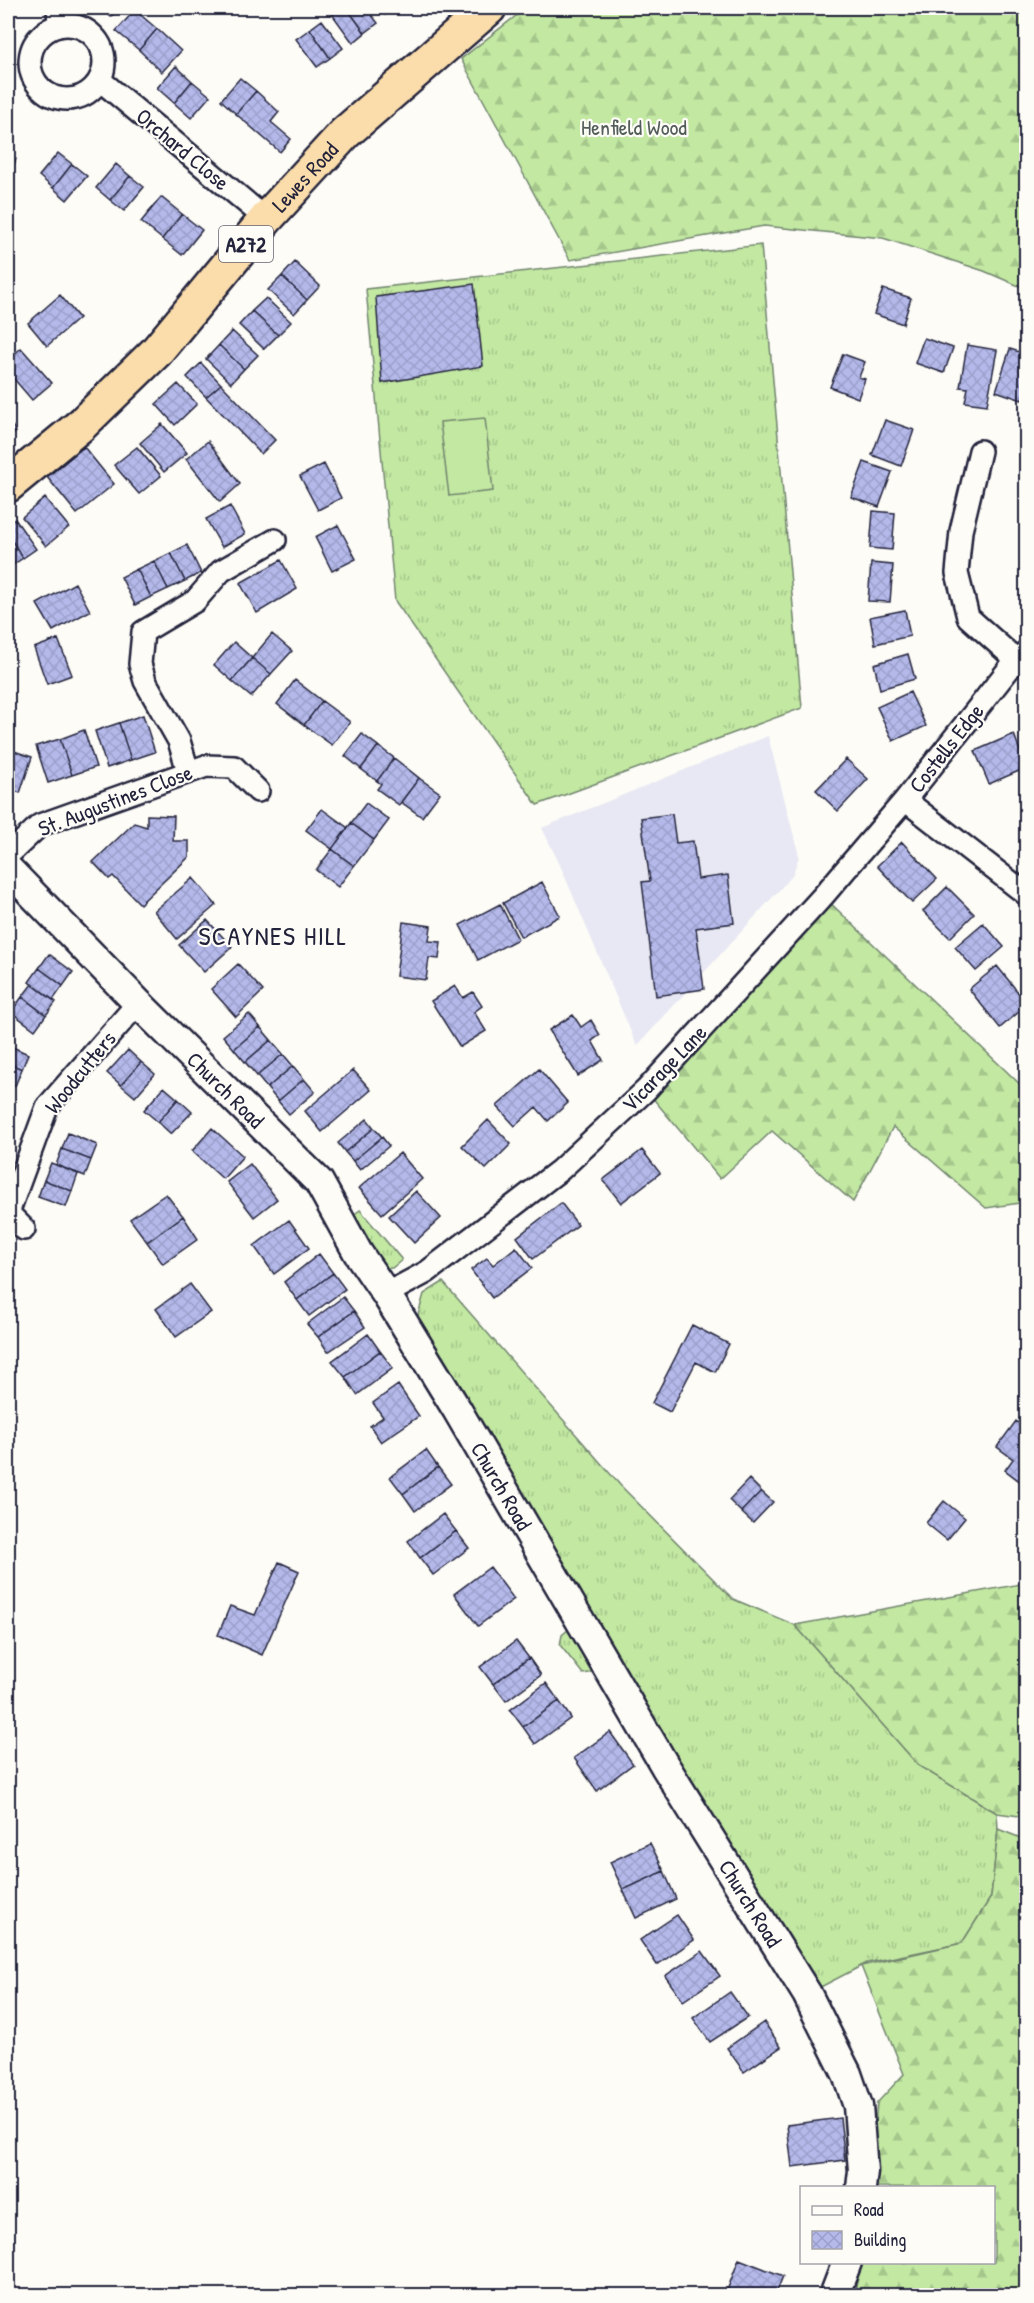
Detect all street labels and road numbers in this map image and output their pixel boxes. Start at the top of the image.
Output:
street label: Orchard Close [130,101,236,197]
street label: Lewes Road [265,135,345,218]
road number: A272 [219,226,273,262]
street label: Costells Edge [902,697,990,799]
street label: St. Augustines Close [34,757,197,843]
street label: Vicarage Lane [615,1018,713,1118]
street label: Woodcutters [37,1024,123,1120]
street label: Church Road [180,1045,271,1135]
street label: Church Road [464,1436,539,1536]
street label: Church Road [712,1854,789,1953]

